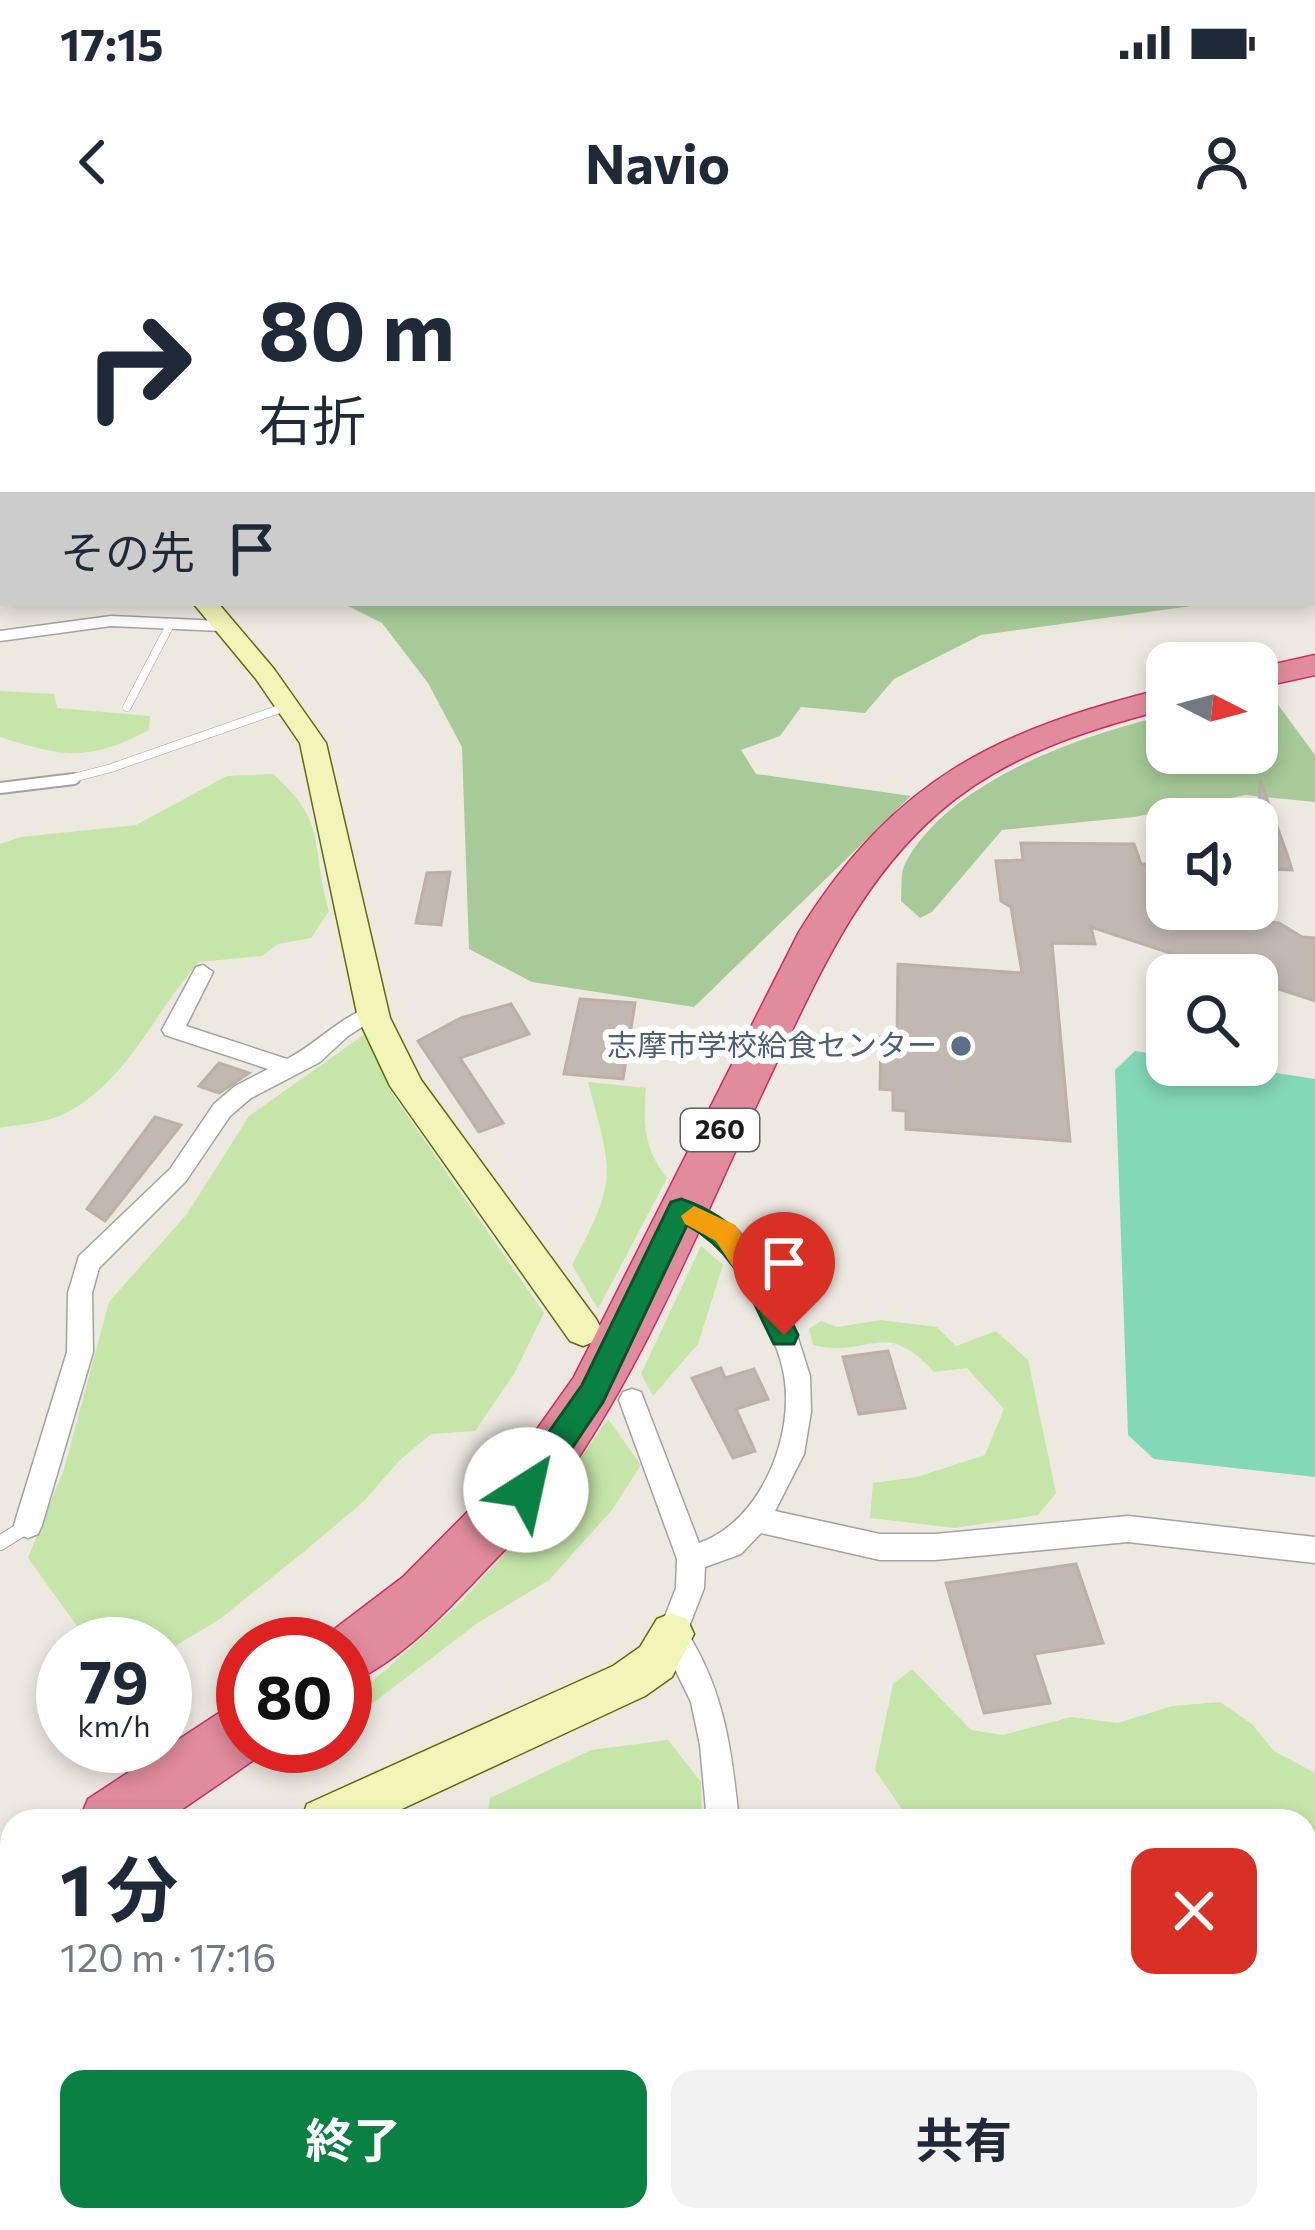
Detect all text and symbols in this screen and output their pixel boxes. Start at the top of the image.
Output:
text: 17:15 [60,15,164,70]
icon: back [60,129,126,195]
text: Navio [585,129,730,195]
icon: person [1189,129,1255,195]
text: 80 m [258,276,455,378]
icon: right [60,288,216,444]
text: 右折 [258,386,366,452]
icon: arrive [219,516,285,582]
text: その先 [60,523,195,578]
north arrow [1146,642,1278,774]
map controls [1146,642,1278,1086]
button: sound [1146,798,1278,930]
button: search [1146,954,1278,1086]
place label: 志摩市学校給食センター [607,1025,937,1062]
marker: 志摩市学校給食センター [948,1033,974,1059]
road number: 260 [681,1109,759,1151]
pin [733,1212,835,1335]
icon: arrive [751,1230,817,1296]
position arrow [463,1427,589,1553]
speed limit sign: 80 [216,1617,372,1773]
text: 79 [79,1643,149,1716]
text: km/h [78,1706,150,1743]
text: 1 分 [60,1843,178,1931]
button: close [1131,1848,1257,1974]
text: 120 m · 17:16 [60,1932,276,1980]
button: 終了 [60,2070,647,2208]
button: 共有 [671,2070,1257,2208]

